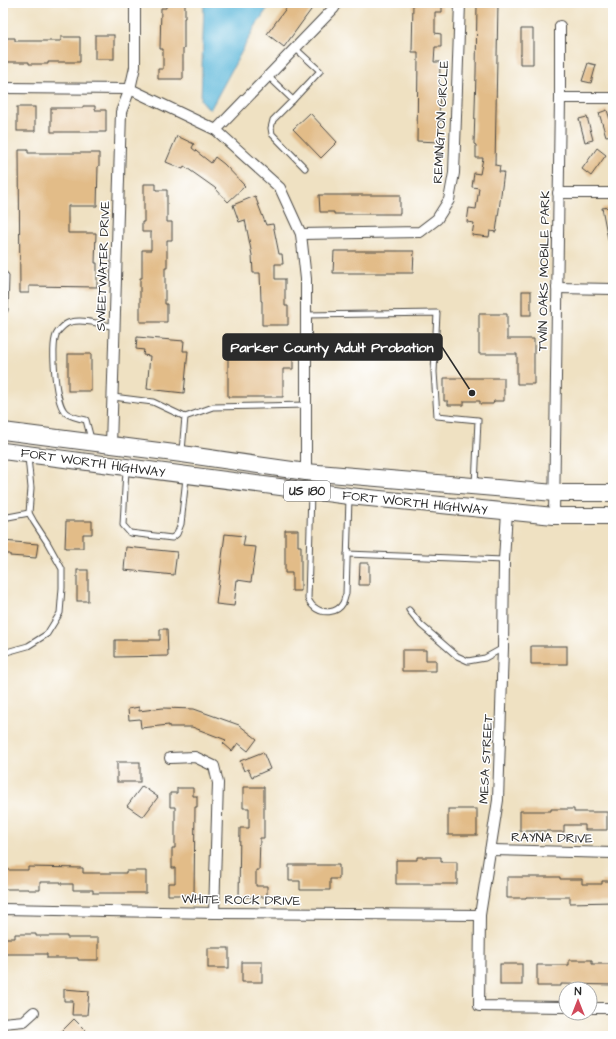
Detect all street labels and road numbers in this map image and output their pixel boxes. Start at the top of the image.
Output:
street label: REMINGTON CIRCLE [429,60,453,184]
street label: TWIN OAKS MOBILE PARK [534,191,554,351]
street label: SWEETWATER DRIVE [92,200,114,331]
street label: FORT WORTH HIGHWAY [20,444,167,482]
road number: US 180 [284,481,330,501]
street label: FORT WORTH HIGHWAY [342,486,489,520]
street label: MESA STREET [475,713,497,804]
street label: RAYNA DRIVE [511,828,593,848]
street label: WHITE ROCK DRIVE [181,890,301,910]

